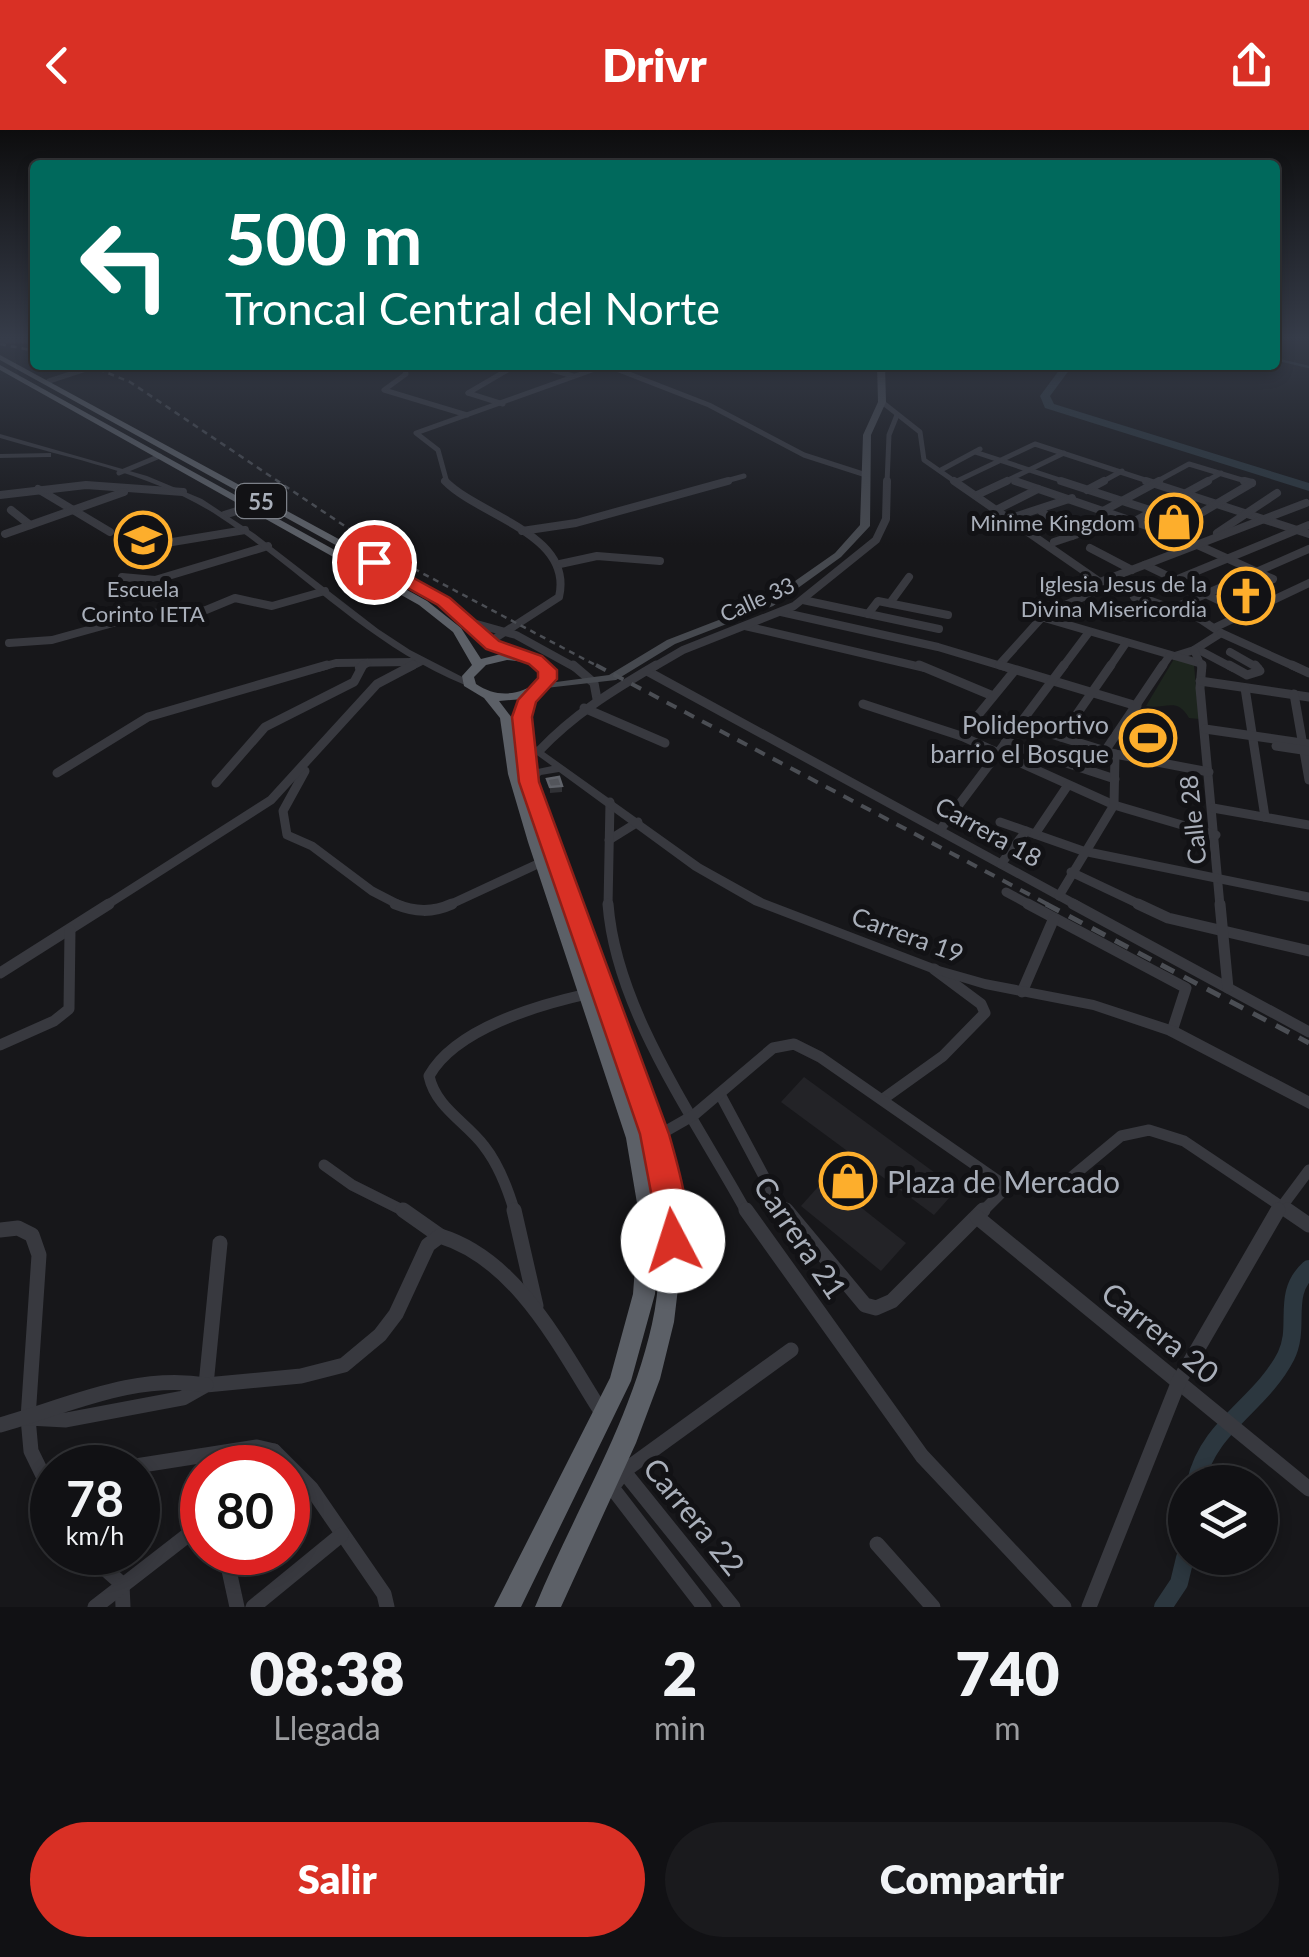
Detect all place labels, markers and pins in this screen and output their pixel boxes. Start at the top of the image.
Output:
shop icon: Minime Kingdom [1144,492,1204,552]
place label: Minime Kingdom [970,509,1135,536]
school or university icon: Escuela Corinto IETA [113,510,173,570]
pin [332,520,417,605]
church icon: Iglesia Jesus de la Divina Misericordia [1216,566,1276,626]
place label: Iglesia Jesus de la Divina Misericordia [1021,570,1207,622]
place label: Escuela Corinto IETA [81,575,205,627]
sports icon: Polideportivo barrio el Bosque [1118,708,1178,768]
place label: Polideportivo barrio el Bosque [930,709,1109,768]
shop icon: Plaza de Mercado [818,1151,878,1211]
place label: Plaza de Mercado [887,1163,1120,1199]

